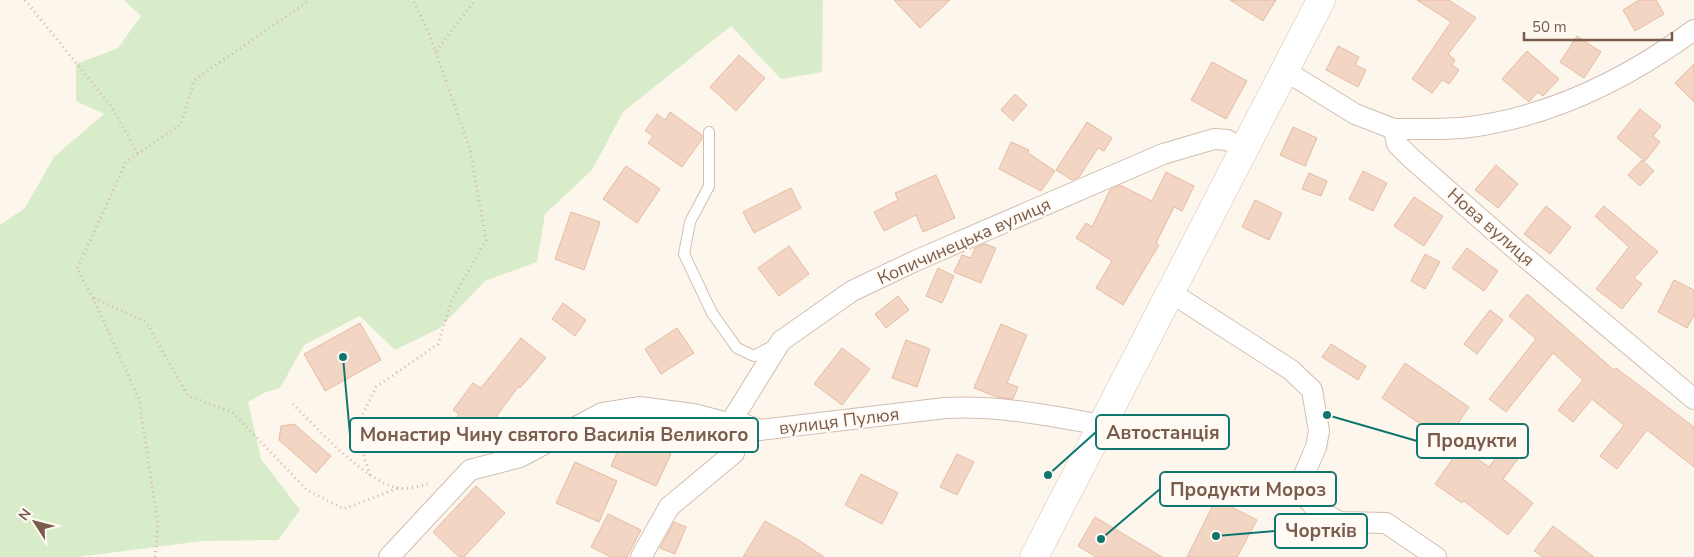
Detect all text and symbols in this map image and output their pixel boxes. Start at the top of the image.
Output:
scale bar [1524,10,1672,42]
text: 50 m [1532,17,1567,37]
street label: Нова вулиця [1442,182,1540,272]
street label: Копичинецька вулиця [873,192,1055,290]
street label: вулиця Пулюя [777,402,901,440]
callout: Автостанція [1096,415,1229,449]
callout: Монастир Чину святого Василія Великого [350,418,758,452]
text: Автостанція [1106,420,1220,446]
text: Монастир Чину святого Василія Великого [360,422,748,448]
callout: Продукти [1417,424,1528,458]
text: Продукти [1427,428,1517,454]
callout: Продукти Мороз [1160,472,1336,506]
text: Продукти Мороз [1170,477,1326,503]
north arrow [10,497,60,547]
text: N [14,505,36,524]
callout: Чортків [1275,514,1367,548]
text: Чортків [1285,518,1357,544]

